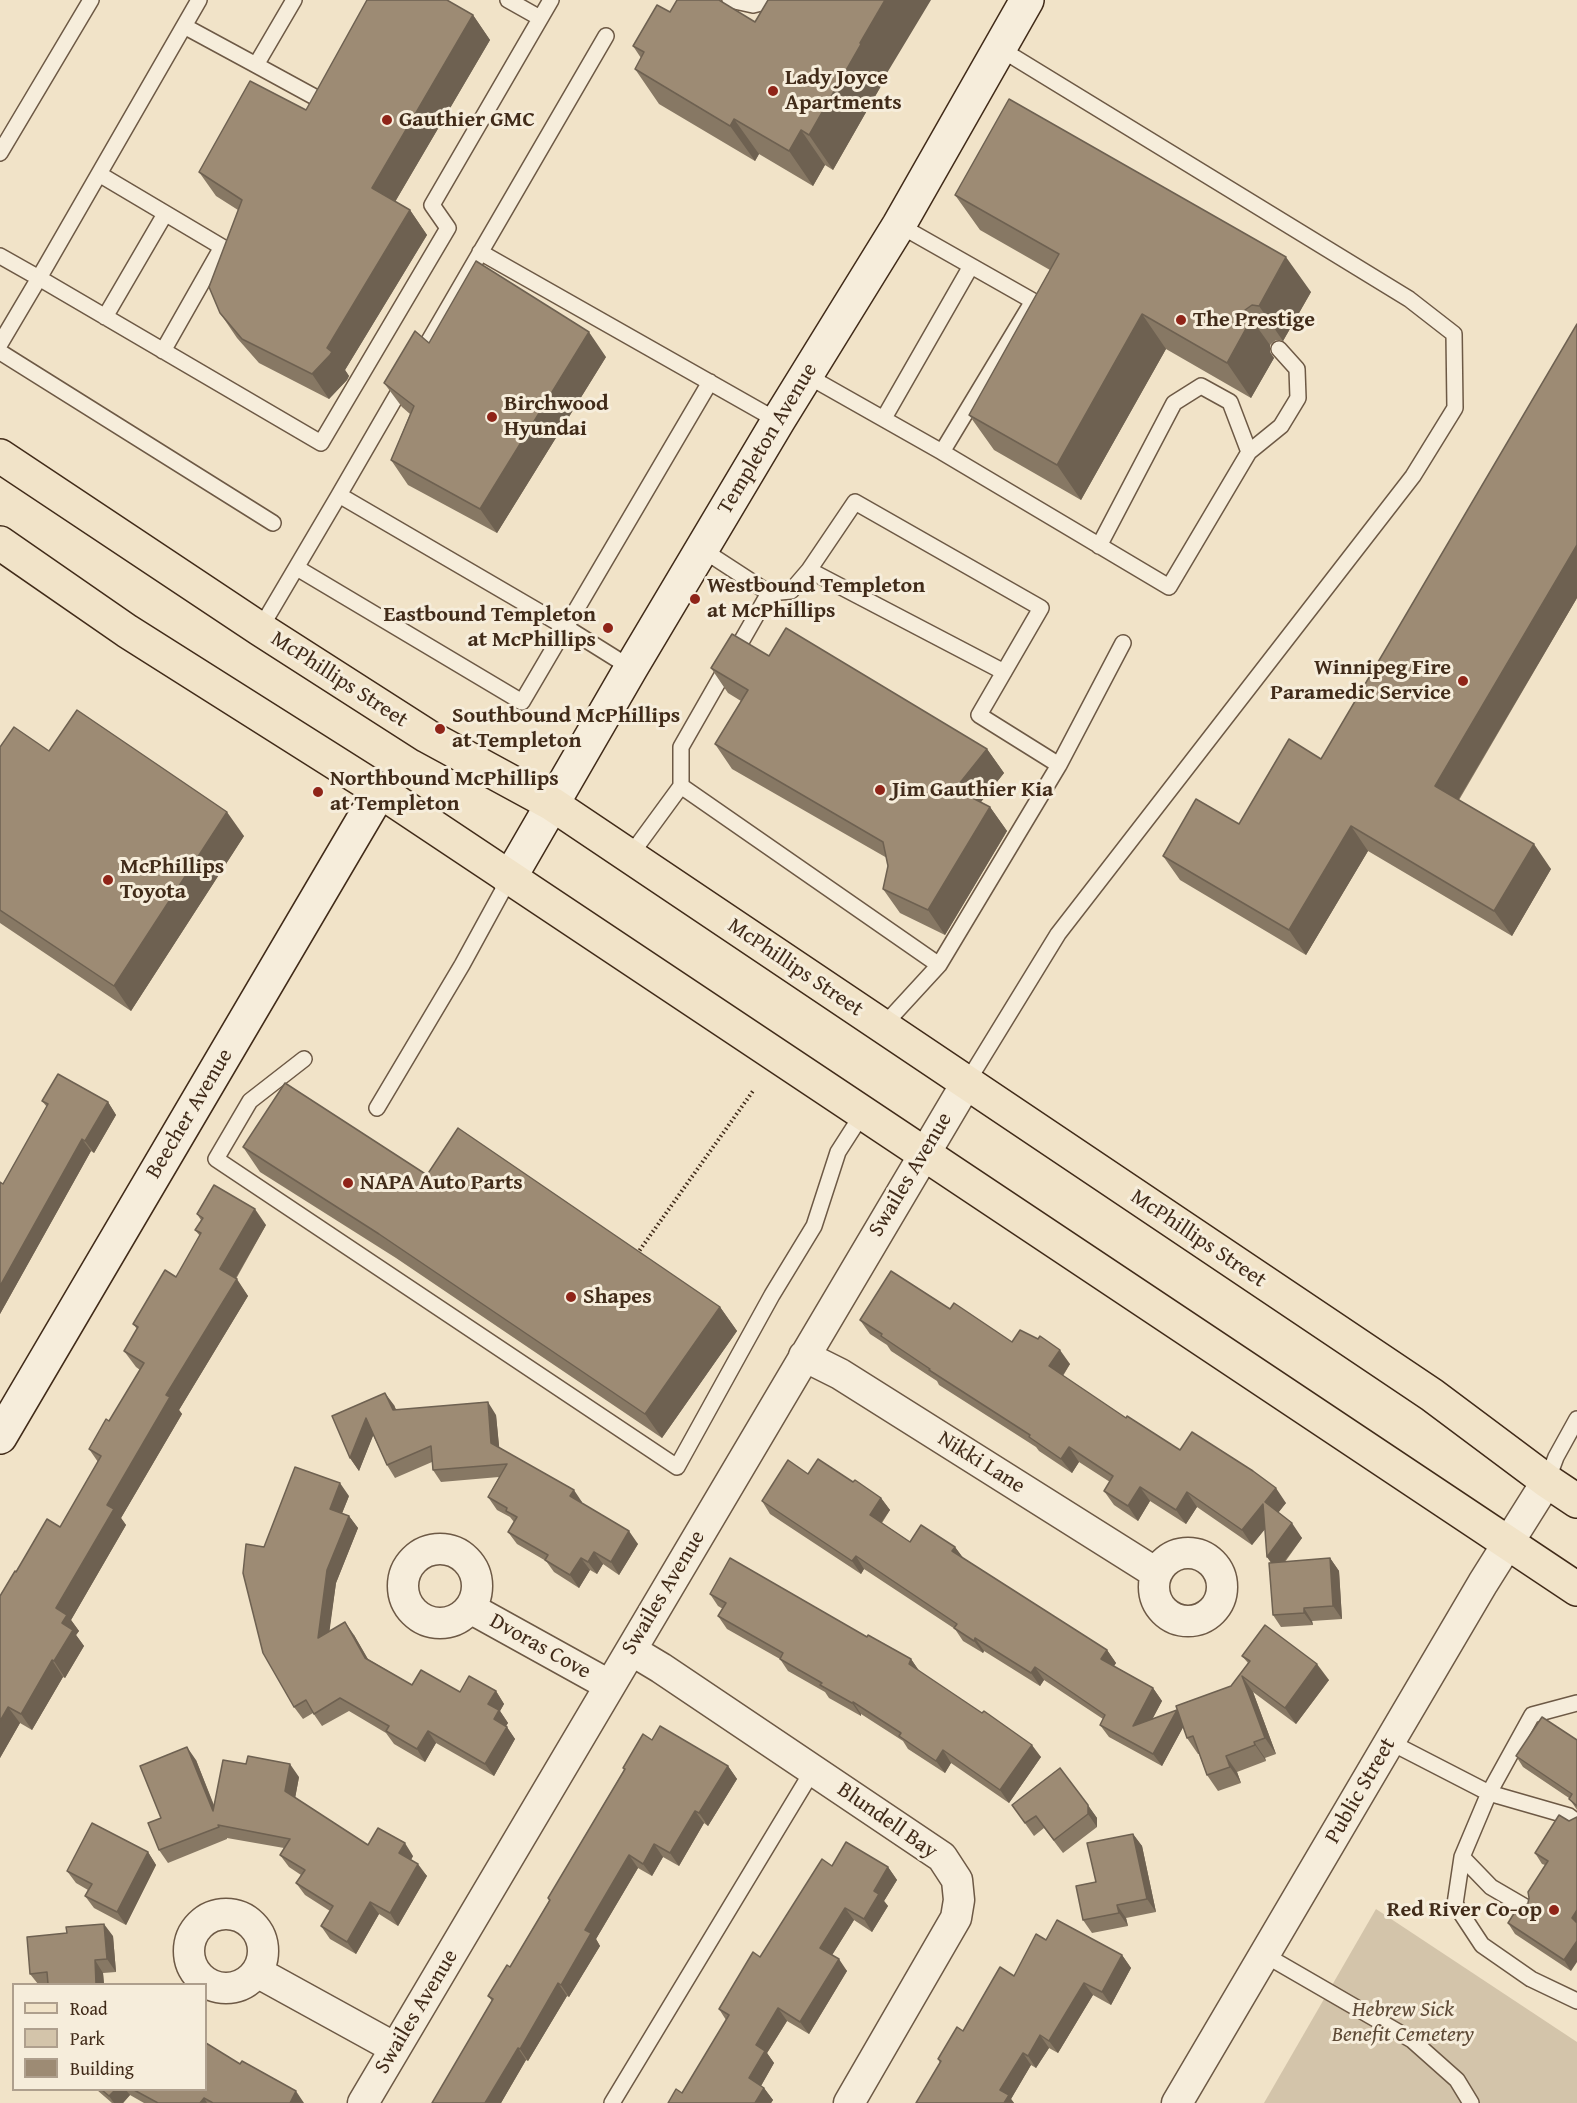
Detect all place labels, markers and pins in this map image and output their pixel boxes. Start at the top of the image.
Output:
place label: Lady Joyce Apartments [785,65,902,116]
marker: Lady Joyce Apartments [766,84,780,98]
place label: Gauthier GMC [399,107,535,133]
marker: Gauthier GMC [380,113,394,127]
place label: The Prestige [1193,307,1315,333]
marker: The Prestige [1174,313,1188,327]
place label: Birchwood Hyundai [504,391,609,442]
marker: Birchwood Hyundai [485,410,499,424]
place label: Westbound Templeton at McPhillips [707,573,925,624]
marker: Westbound Templeton at McPhillips [688,592,702,606]
place label: Eastbound Templeton at McPhillips [383,602,596,654]
marker: Eastbound Templeton at McPhillips [601,621,615,635]
place label: Winnipeg Fire Paramedic Service [1270,655,1451,706]
marker: Winnipeg Fire Paramedic Service [1456,674,1470,688]
place label: Southbound McPhillips at Templeton [452,703,680,754]
marker: Southbound McPhillips at Templeton [433,722,447,736]
place label: Northbound McPhillips at Templeton [330,766,559,818]
place label: Jim Gauthier Kia [892,777,1053,803]
marker: Jim Gauthier Kia [873,783,887,797]
marker: Northbound McPhillips at Templeton [311,785,325,799]
place label: McPhillips Toyota [120,854,224,906]
marker: McPhillips Toyota [101,873,115,887]
place label: NAPA Auto Parts [360,1170,523,1196]
marker: NAPA Auto Parts [341,1176,355,1190]
place label: Shapes [583,1284,652,1310]
marker: Shapes [564,1290,578,1304]
place label: Red River Co-op [1387,1897,1542,1923]
marker: Red River Co-op [1547,1903,1561,1917]

